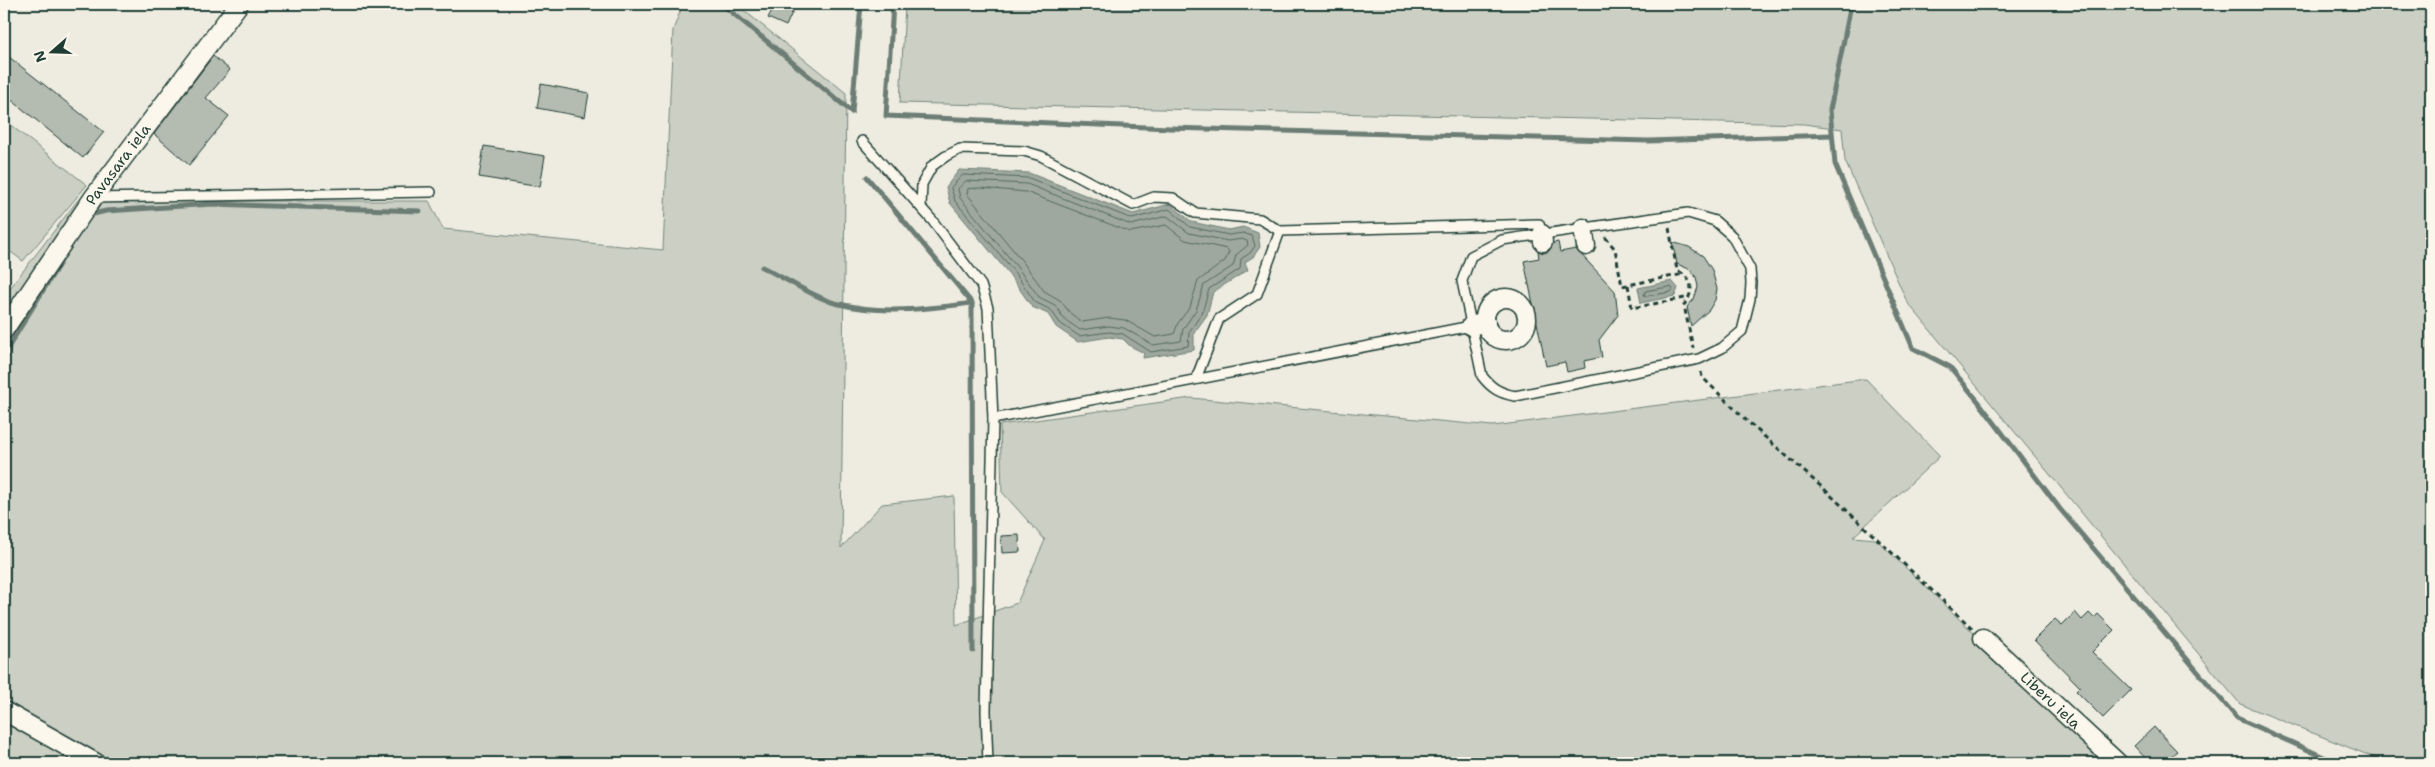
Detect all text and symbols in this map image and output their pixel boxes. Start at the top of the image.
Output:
north arrow [28,28,78,78]
text: N [29,48,50,65]
street label: Pavasara iela [81,119,156,209]
street label: Liberu iela [2016,667,2086,734]

